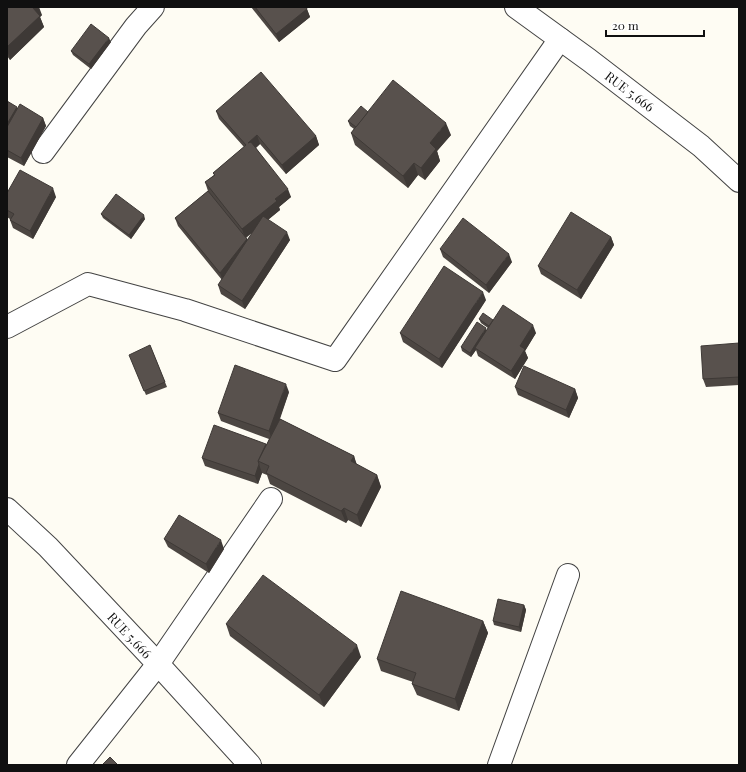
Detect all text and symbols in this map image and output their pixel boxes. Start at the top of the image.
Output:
scale bar [606,12,704,38]
text: 20 m [612,17,639,33]
street label: RUE 5.666 [602,67,658,115]
street label: RUE 5.666 [104,608,156,662]

